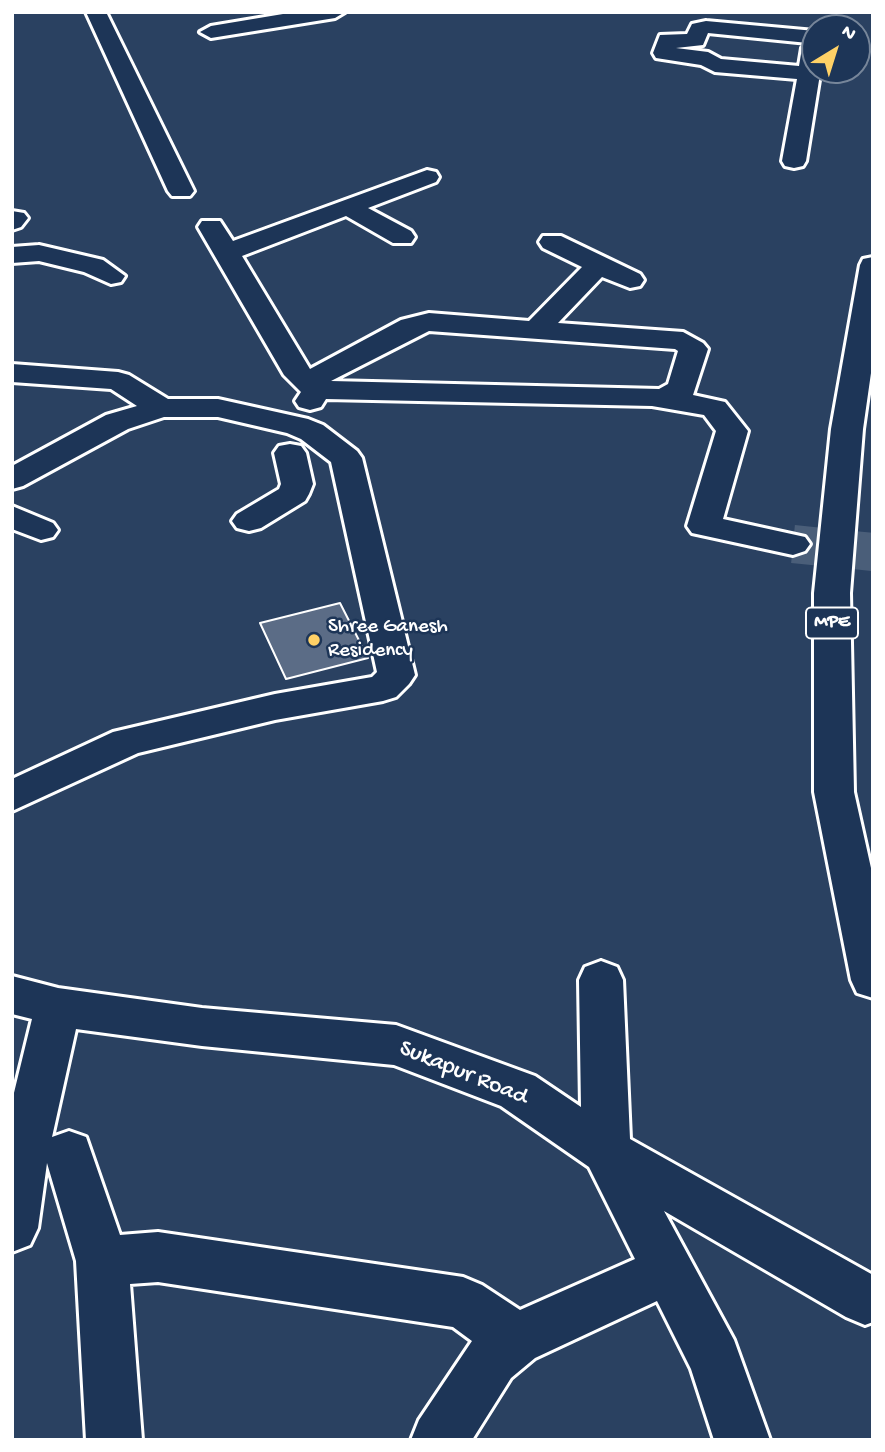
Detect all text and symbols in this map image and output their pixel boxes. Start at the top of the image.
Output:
north arrow [801,14,871,84]
text: N [836,21,860,47]
road number: MPE [806,608,858,638]
place label: Shree Ganesh Residency [328,615,448,665]
marker: Shree Ganesh Residency [306,632,322,648]
street label: Sukapur Road [395,1035,531,1113]

